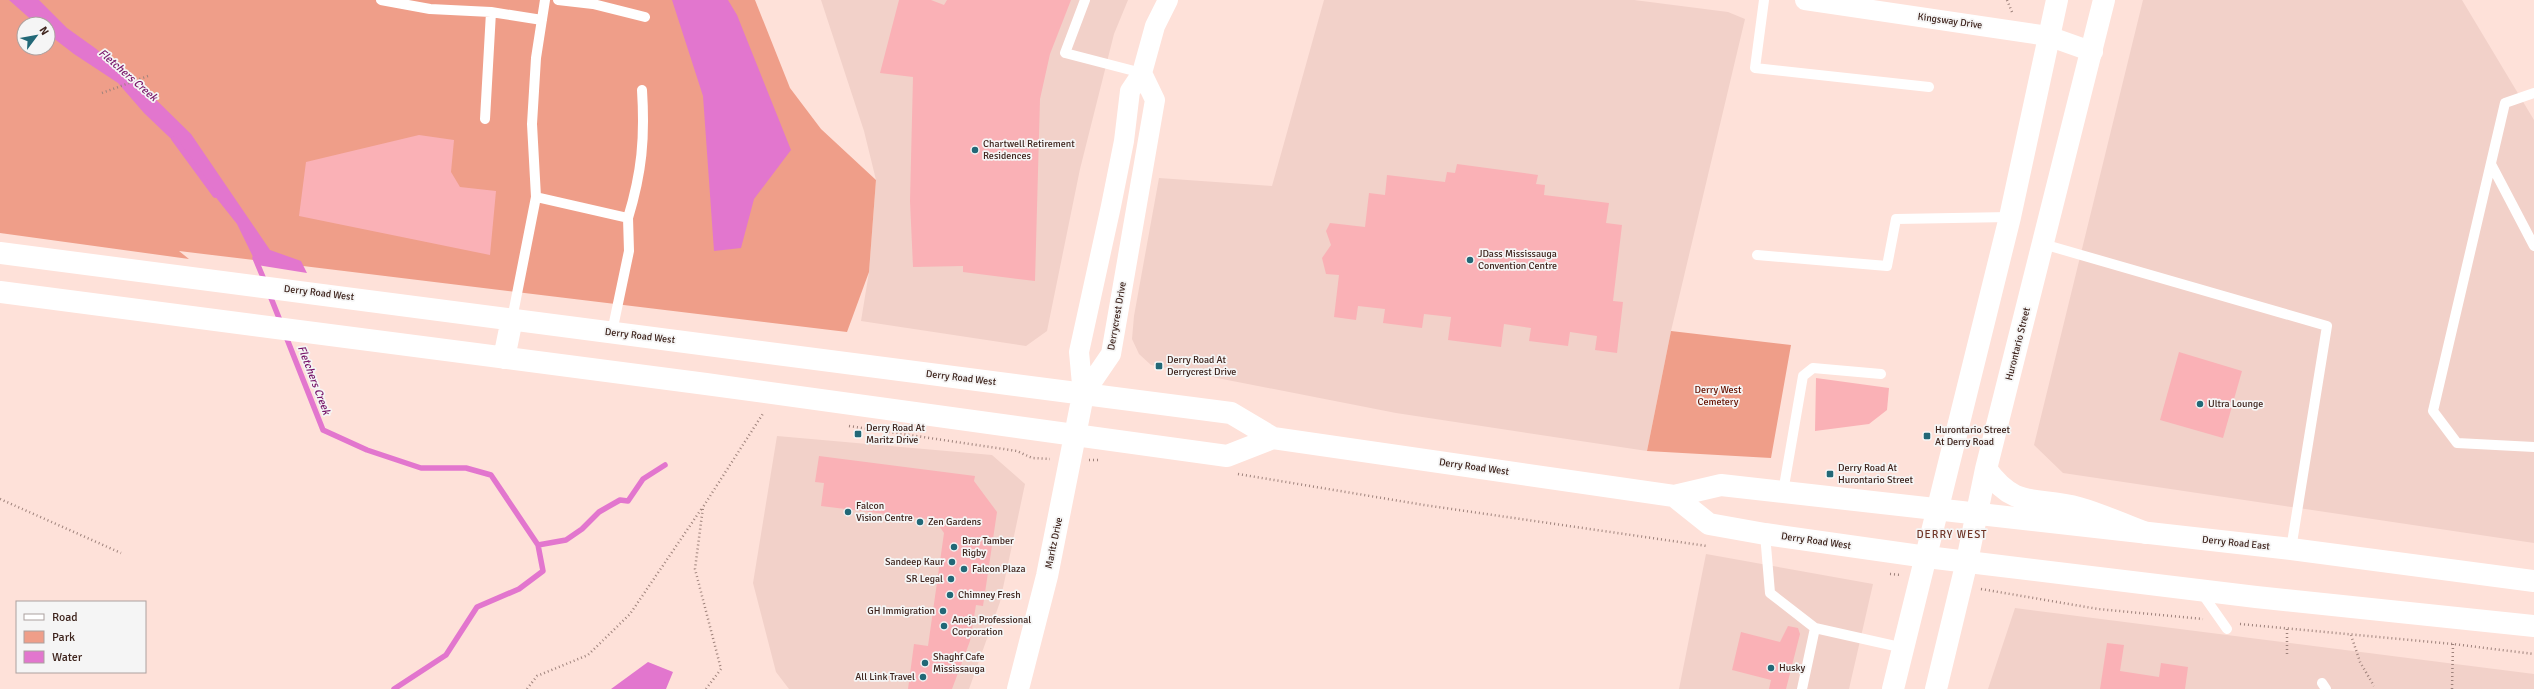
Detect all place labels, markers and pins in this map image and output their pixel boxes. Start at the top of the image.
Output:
place label: Chartwell Retirement Residences [983,138,1075,162]
marker: Chartwell Retirement Residences [970,145,980,155]
place label: JDass Mississauga Convention Centre [1478,248,1557,272]
marker: JDass Mississauga Convention Centre [1465,255,1475,265]
place label: Derry Road At Derrycrest Drive [1167,354,1236,378]
marker: Derry Road At Derrycrest Drive [1154,361,1164,371]
place label: Ultra Lounge [2208,398,2263,410]
marker: Ultra Lounge [2195,399,2205,409]
place label: Derry Road At Maritz Drive [866,422,926,446]
place label: Hurontario Street At Derry Road [1935,424,2010,448]
marker: Derry Road At Maritz Drive [853,429,863,439]
marker: Hurontario Street At Derry Road [1922,431,1932,441]
place label: Derry Road At Hurontario Street [1838,462,1913,486]
marker: Derry Road At Hurontario Street [1825,469,1835,479]
place label: Falcon Vision Centre [856,500,913,524]
marker: Falcon Vision Centre [843,507,853,517]
place label: Zen Gardens [928,516,982,528]
marker: Zen Gardens [915,517,925,527]
place label: Brar Tamber Rigby [962,535,1014,559]
marker: Brar Tamber Rigby [949,542,959,552]
place label: Sandeep Kaur [885,556,944,568]
marker: Sandeep Kaur [947,557,957,567]
place label: Falcon Plaza [972,563,1026,575]
marker: Falcon Plaza [959,564,969,574]
place label: SR Legal [906,573,943,585]
marker: SR Legal [946,574,956,584]
place label: Chimney Fresh [958,589,1021,601]
marker: Chimney Fresh [945,590,955,600]
place label: GH Immigration [867,605,935,617]
marker: GH Immigration [938,606,948,616]
place label: Aneja Professional Corporation [952,614,1031,638]
marker: Aneja Professional Corporation [939,621,949,631]
place label: Shaghf Cafe Mississauga [933,651,985,675]
marker: Shaghf Cafe Mississauga [920,658,930,668]
place label: Husky [1779,662,1806,674]
marker: Husky [1766,663,1776,673]
place label: All Link Travel [855,671,915,683]
marker: All Link Travel [918,672,928,682]

